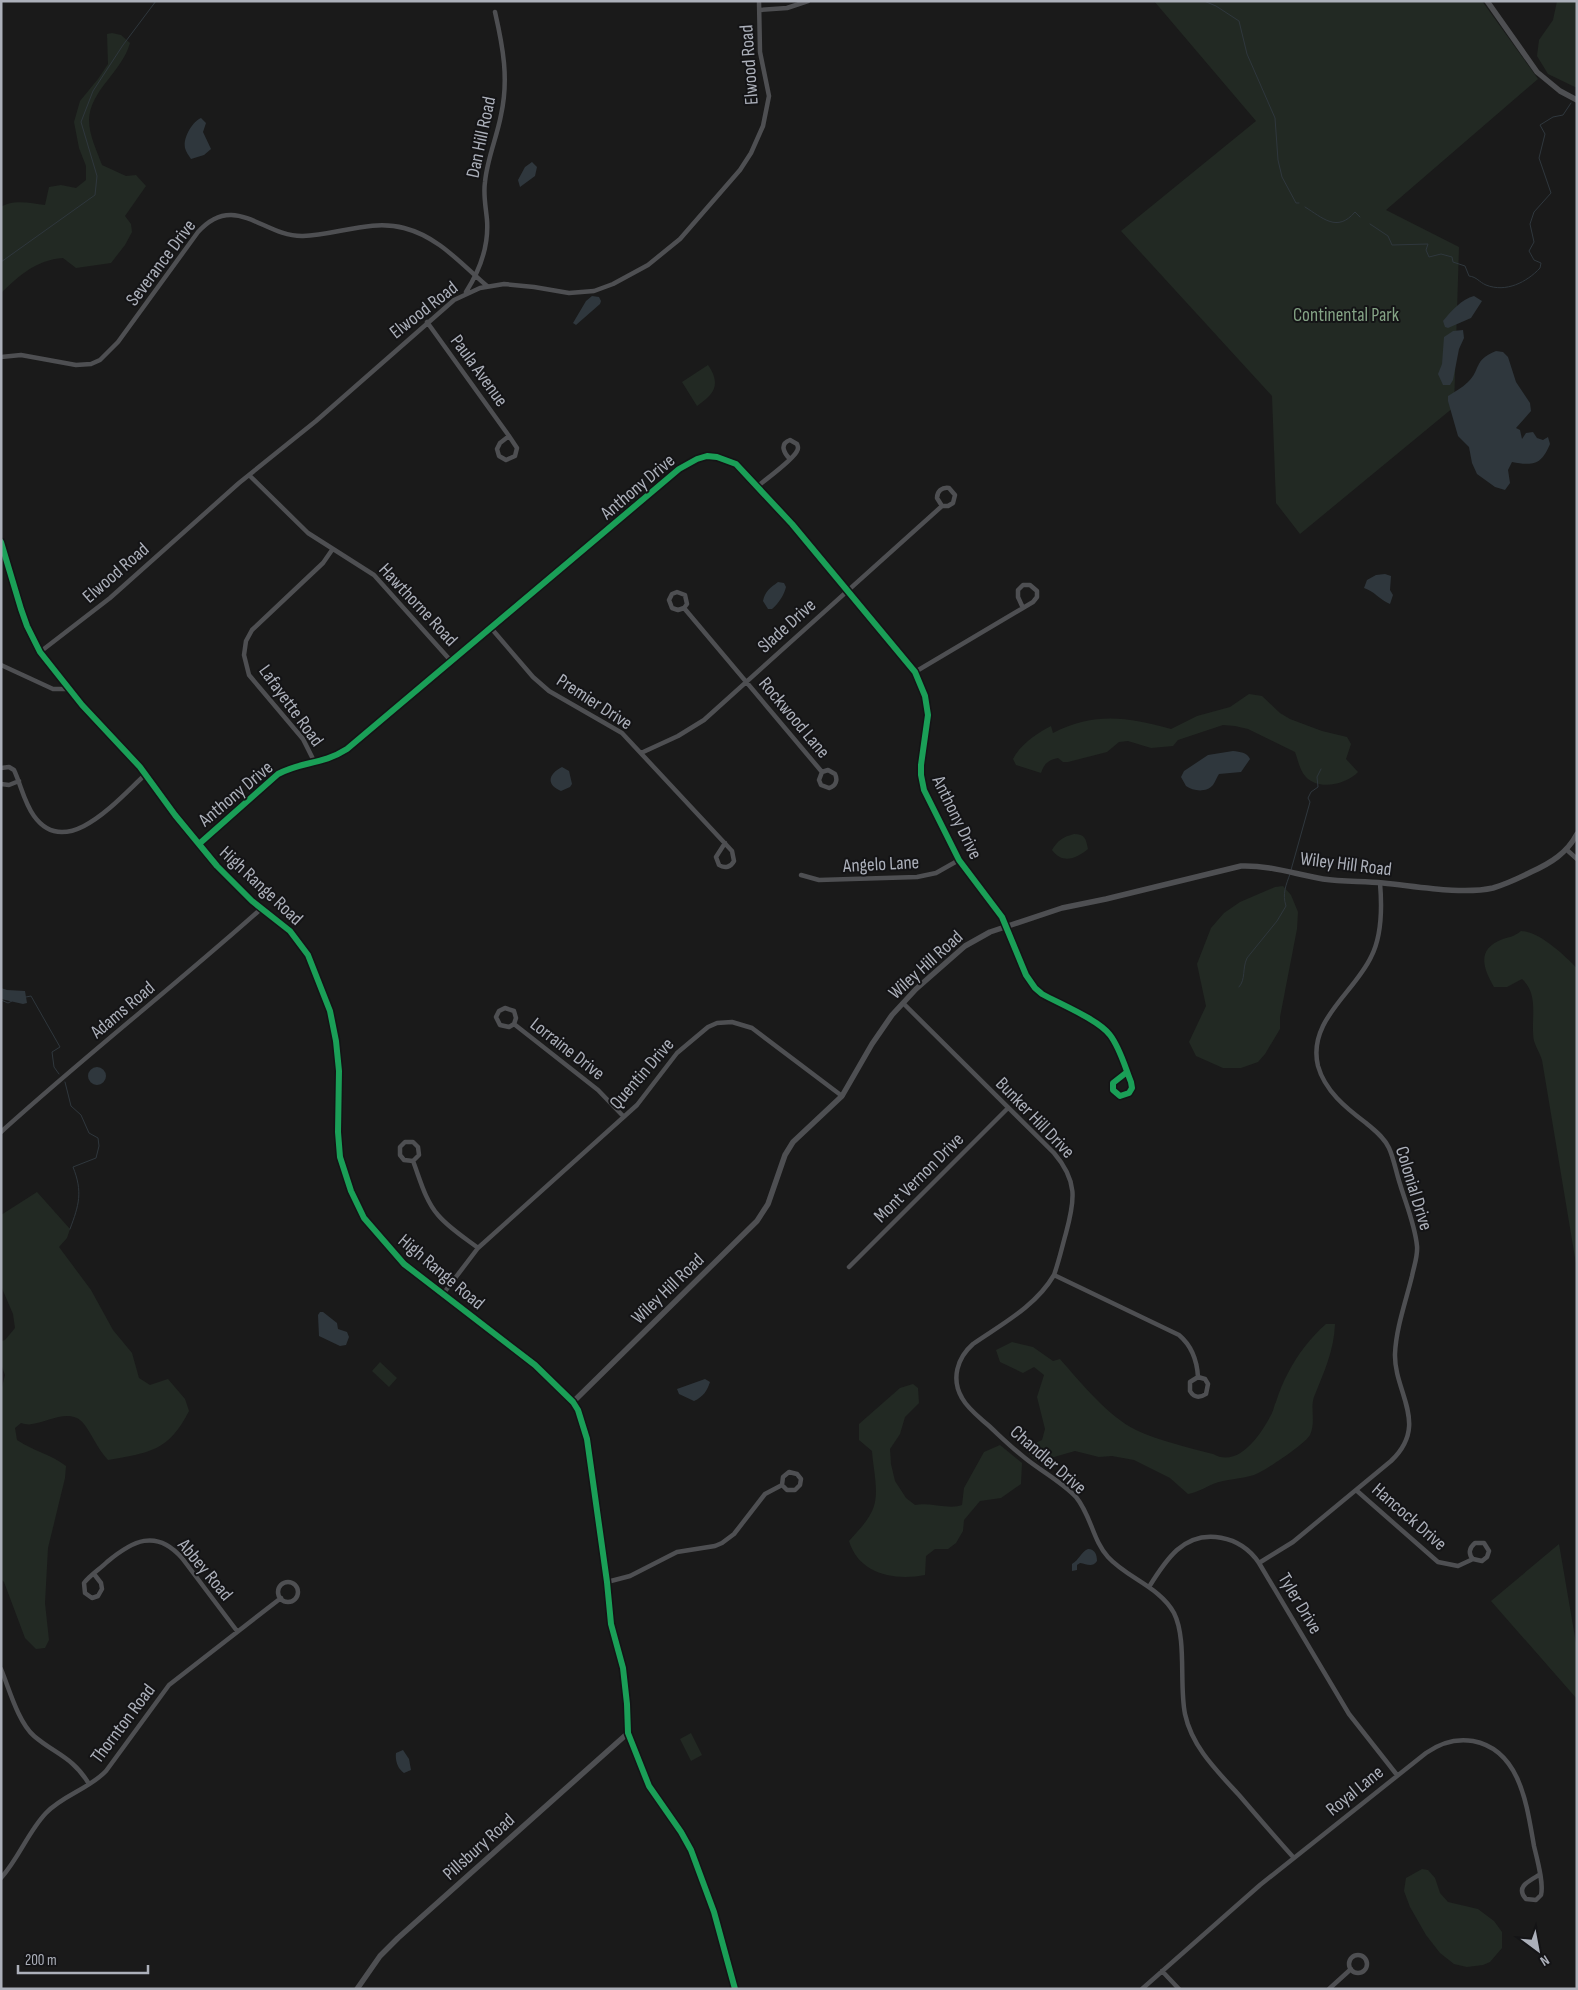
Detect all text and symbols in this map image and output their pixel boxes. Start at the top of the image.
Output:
street label: Elwood Road [735,24,764,106]
street label: Dan Hill Road [462,95,501,180]
street label: Severance Drive [121,215,201,311]
street label: Elwood Road [385,276,463,344]
park label: Continental Park [1293,304,1400,327]
street label: Paula Avenue [445,330,513,411]
street label: Anthony Drive [595,449,680,526]
street label: Elwood Road [78,538,154,608]
street label: Hawthorne Road [374,559,462,651]
street label: Slade Drive [753,594,821,658]
street label: Lafayette Road [253,661,328,751]
street label: Premier Drive [552,669,636,735]
street label: Rockwood Lane [753,673,834,763]
street label: Anthony Drive [193,756,278,833]
street label: Anthony Drive [926,771,987,863]
street label: High Range Road [214,842,307,931]
street label: Wiley Hill Road [1299,847,1393,882]
street label: Angelo Lane [841,851,920,878]
street label: Wiley Hill Road [884,926,968,1005]
street label: Adams Road [85,977,160,1044]
street label: Lorraine Drive [525,1013,609,1085]
street label: Quentin Drive [605,1034,679,1114]
street label: Bunker Hill Drive [991,1073,1079,1163]
street label: Mont Vernon Drive [869,1128,969,1228]
street label: Colonial Drive [1390,1143,1437,1233]
street label: High Range Road [393,1229,489,1315]
street label: Wiley Hill Road [627,1249,709,1329]
street label: Chandler Drive [1005,1421,1091,1499]
street label: Hancock Drive [1367,1478,1451,1556]
street label: Abbey Road [172,1534,237,1606]
street label: Tyler Drive [1273,1569,1327,1638]
street label: Thornton Road [86,1680,161,1768]
street label: Royal Lane [1322,1761,1388,1821]
street label: Pillsbury Road [438,1809,520,1885]
north arrow [1513,1925,1563,1975]
scale bar [18,1942,148,1974]
text: 200 m [25,1951,57,1970]
text: N [1537,1951,1552,1970]

